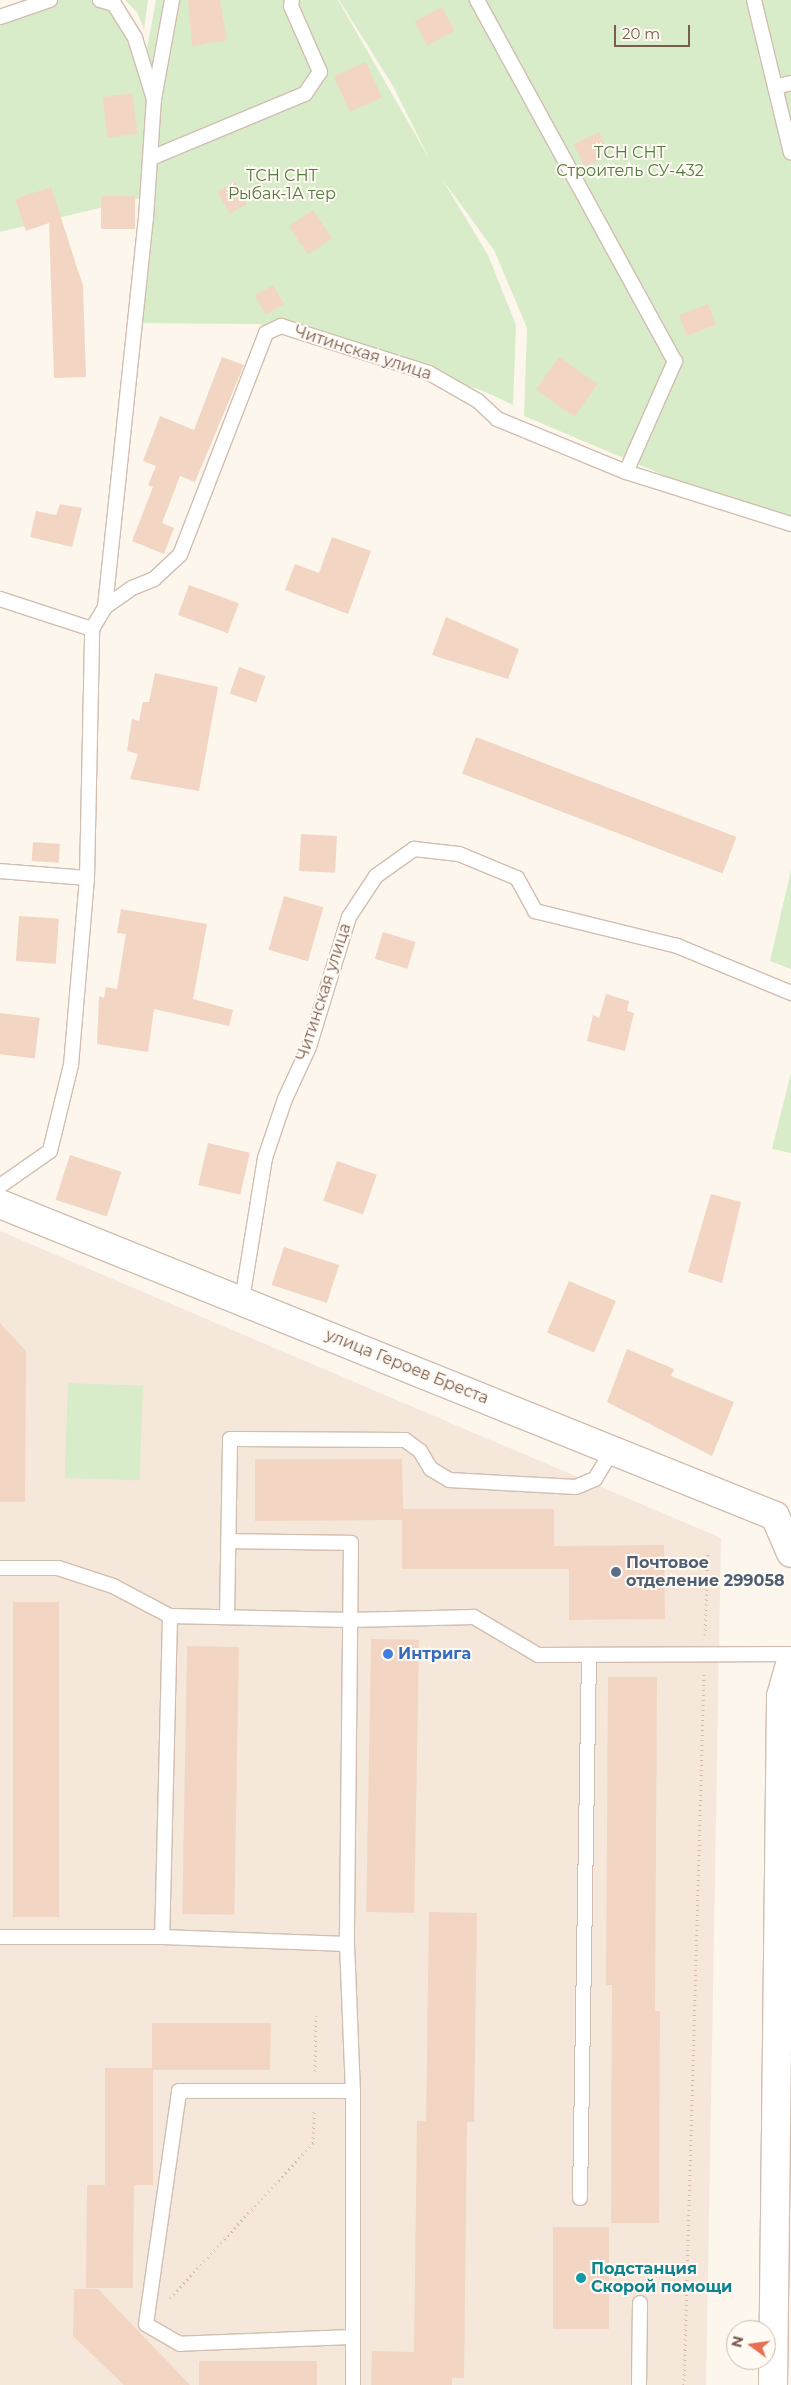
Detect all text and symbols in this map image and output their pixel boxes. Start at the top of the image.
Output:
scale bar [616,15,692,47]
text: 20 m [622,24,660,43]
park label: ТСН СНТ Строитель СУ-432 [556,143,704,181]
park label: ТСН СНТ Рыбак-1А тер [228,166,336,204]
street label: Читинская улица [292,322,434,384]
street label: Читинская улица [293,921,355,1063]
street label: улица Героев Бреста [323,1325,491,1409]
place label: Почтовое отделение 299058 [626,1553,784,1591]
marker: Почтовое отделение 299058 [610,1566,622,1578]
place label: Интрига [398,1644,471,1664]
marker: Интрига [382,1648,394,1660]
place label: Подстанция Скорой помощи [591,2259,732,2297]
marker: Подстанция Скорой помощи [575,2272,587,2284]
north arrow [726,2320,776,2370]
text: N [727,2334,748,2349]

